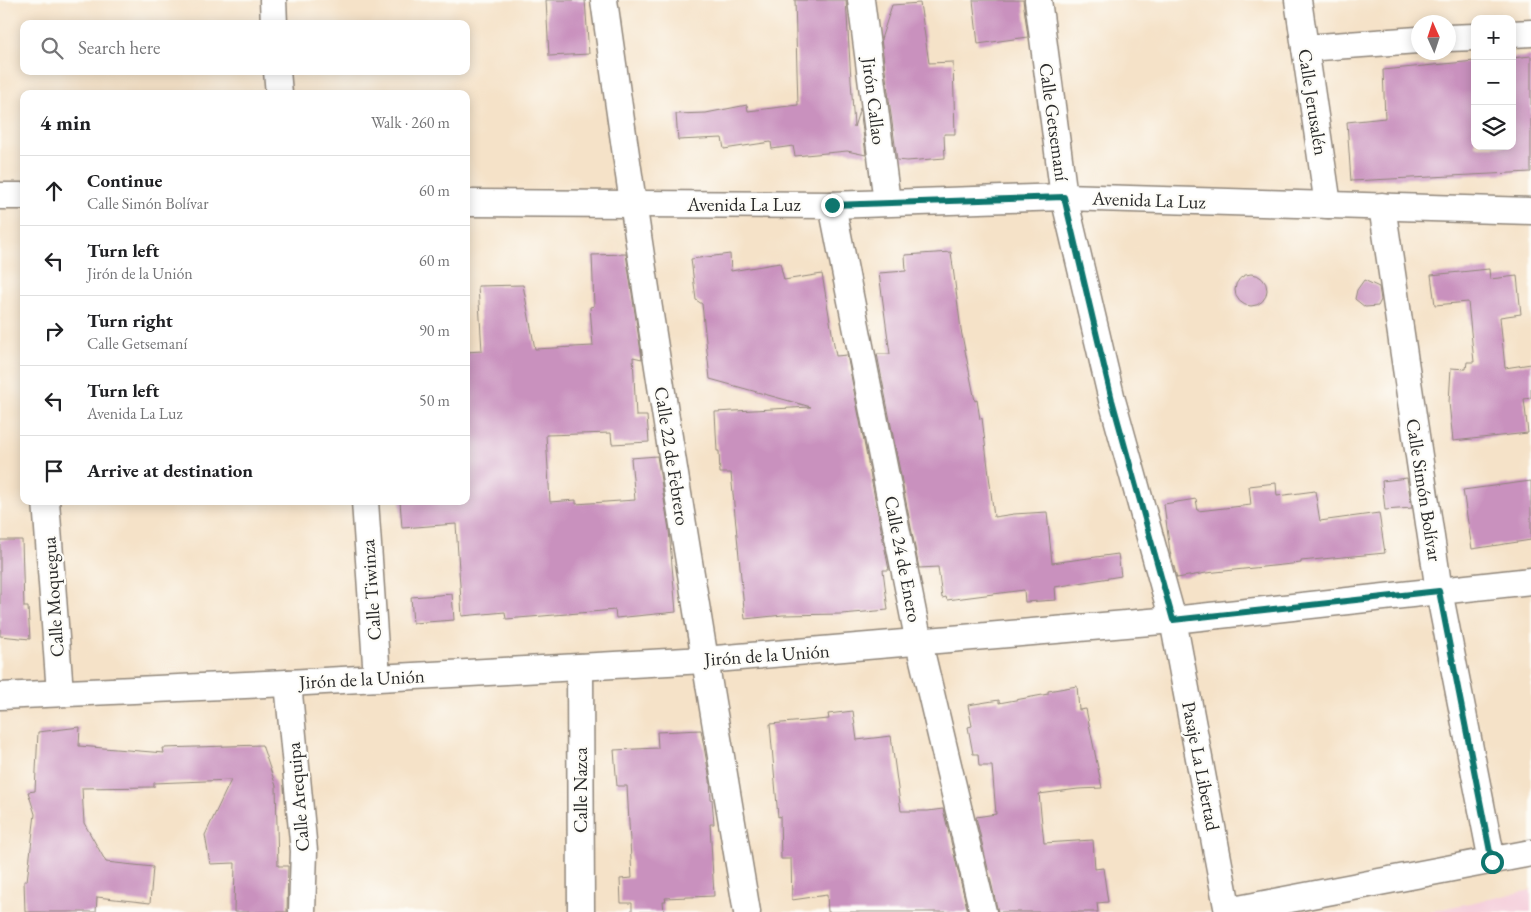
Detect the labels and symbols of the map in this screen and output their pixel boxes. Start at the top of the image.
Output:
north arrow [1411,15,1456,60]
street label: Calle Jerusalén [1292,47,1334,157]
street label: Jirón Callao [856,54,892,146]
street label: Calle Getsemaní [1033,61,1075,183]
street label: Avenida La Luz [1091,185,1207,215]
street label: Avenida La Luz [686,192,802,217]
route end [821,194,844,217]
street label: Calle 22 de Febrero [649,385,695,527]
street label: Calle Simón Bolívar [1400,417,1448,564]
street label: Calle 24 de Enero [878,494,928,624]
street label: Calle Moquegua [36,535,70,658]
street label: Calle Tiwinza [355,538,387,641]
street label: Jirón de la Unión [701,638,831,672]
street label: Jirón de la Unión [297,663,425,695]
street label: Pasaje La Libertad [1176,699,1226,833]
street label: Calle Arequipa [281,741,315,853]
street label: Calle Nazca [568,747,593,833]
route start [1481,851,1504,874]

